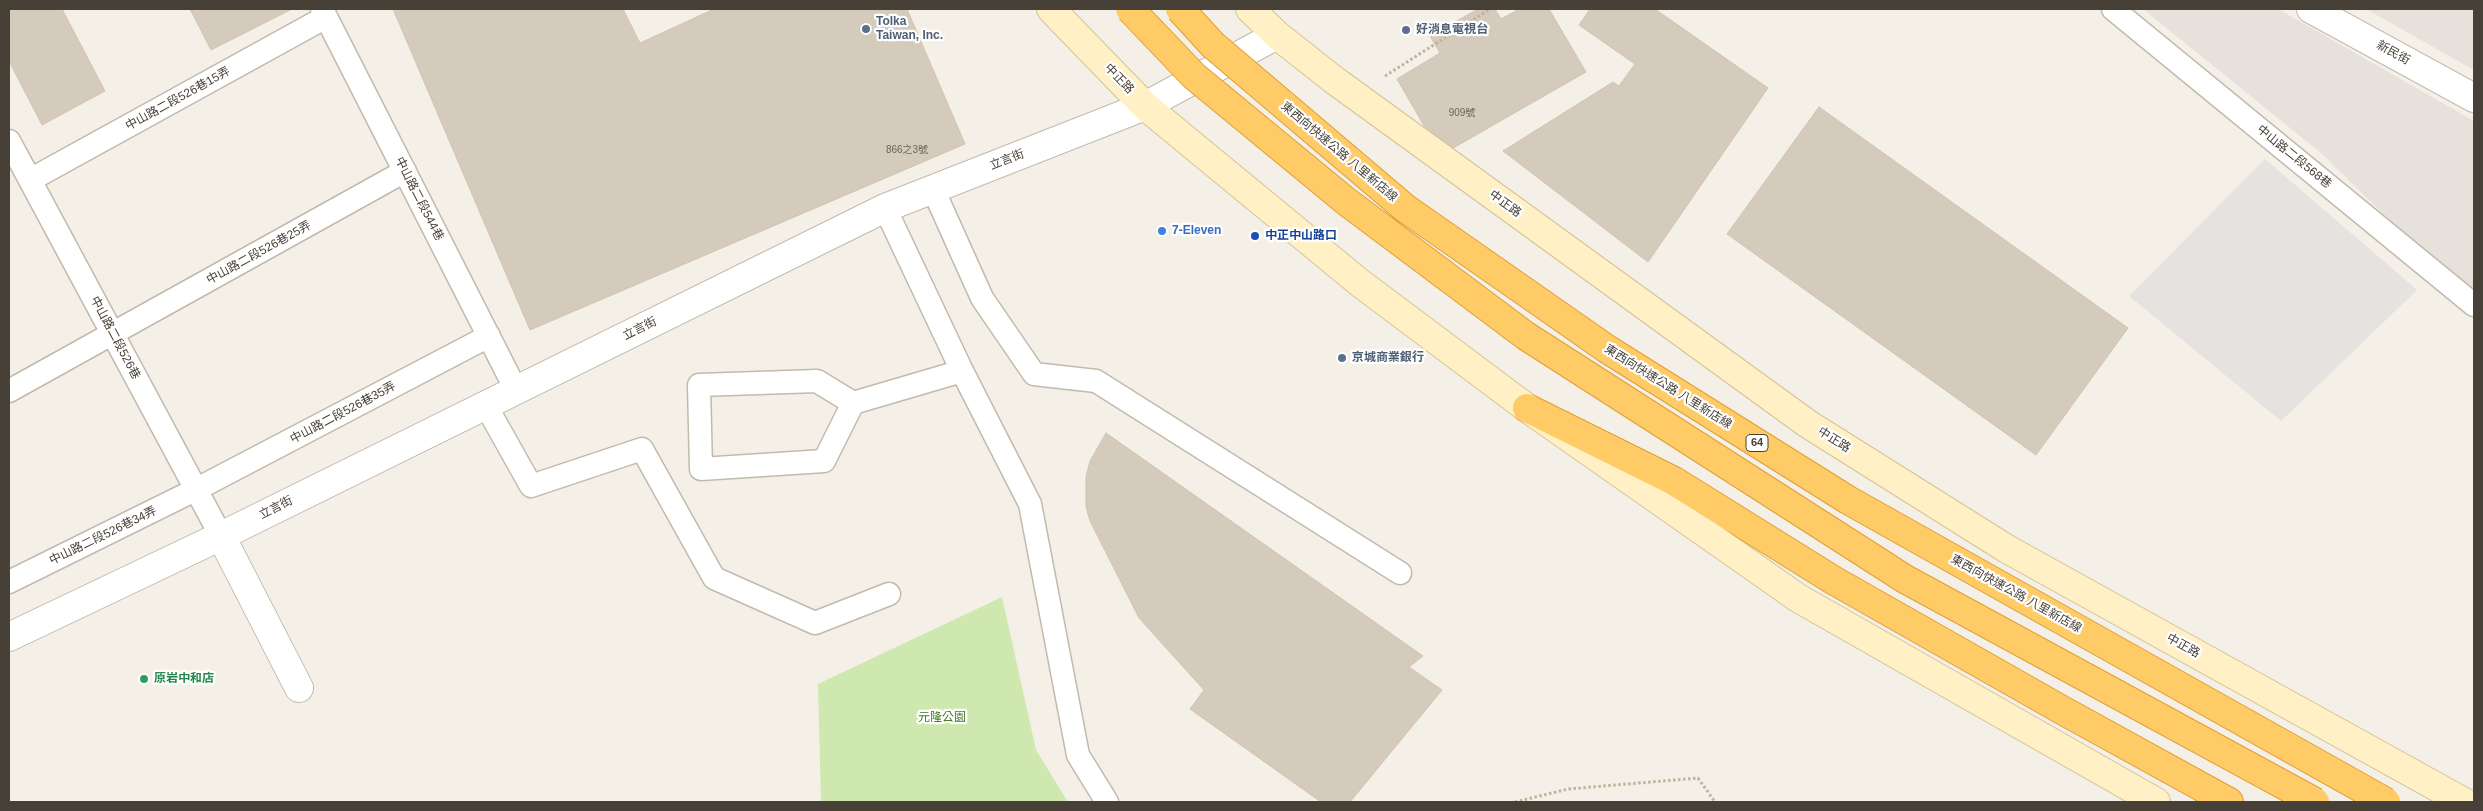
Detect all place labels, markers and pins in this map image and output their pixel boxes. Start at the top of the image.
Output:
place label: Tolka Taiwan, Inc. [876,15,943,43]
marker: Tolka Taiwan, Inc. [860,23,872,35]
place label: 好消息電視台 [1416,23,1488,37]
marker: 好消息電視台 [1400,24,1412,36]
place label: 7-Eleven [1172,224,1221,238]
marker: 7-Eleven [1156,225,1168,237]
place label: 中正中山路口 [1265,229,1337,243]
marker: 中正中山路口 [1249,230,1261,242]
place label: 京城商業銀行 [1352,351,1424,365]
marker: 京城商業銀行 [1336,352,1348,364]
place label: 原岩中和店 [154,672,214,686]
marker: 原岩中和店 [138,673,150,685]

